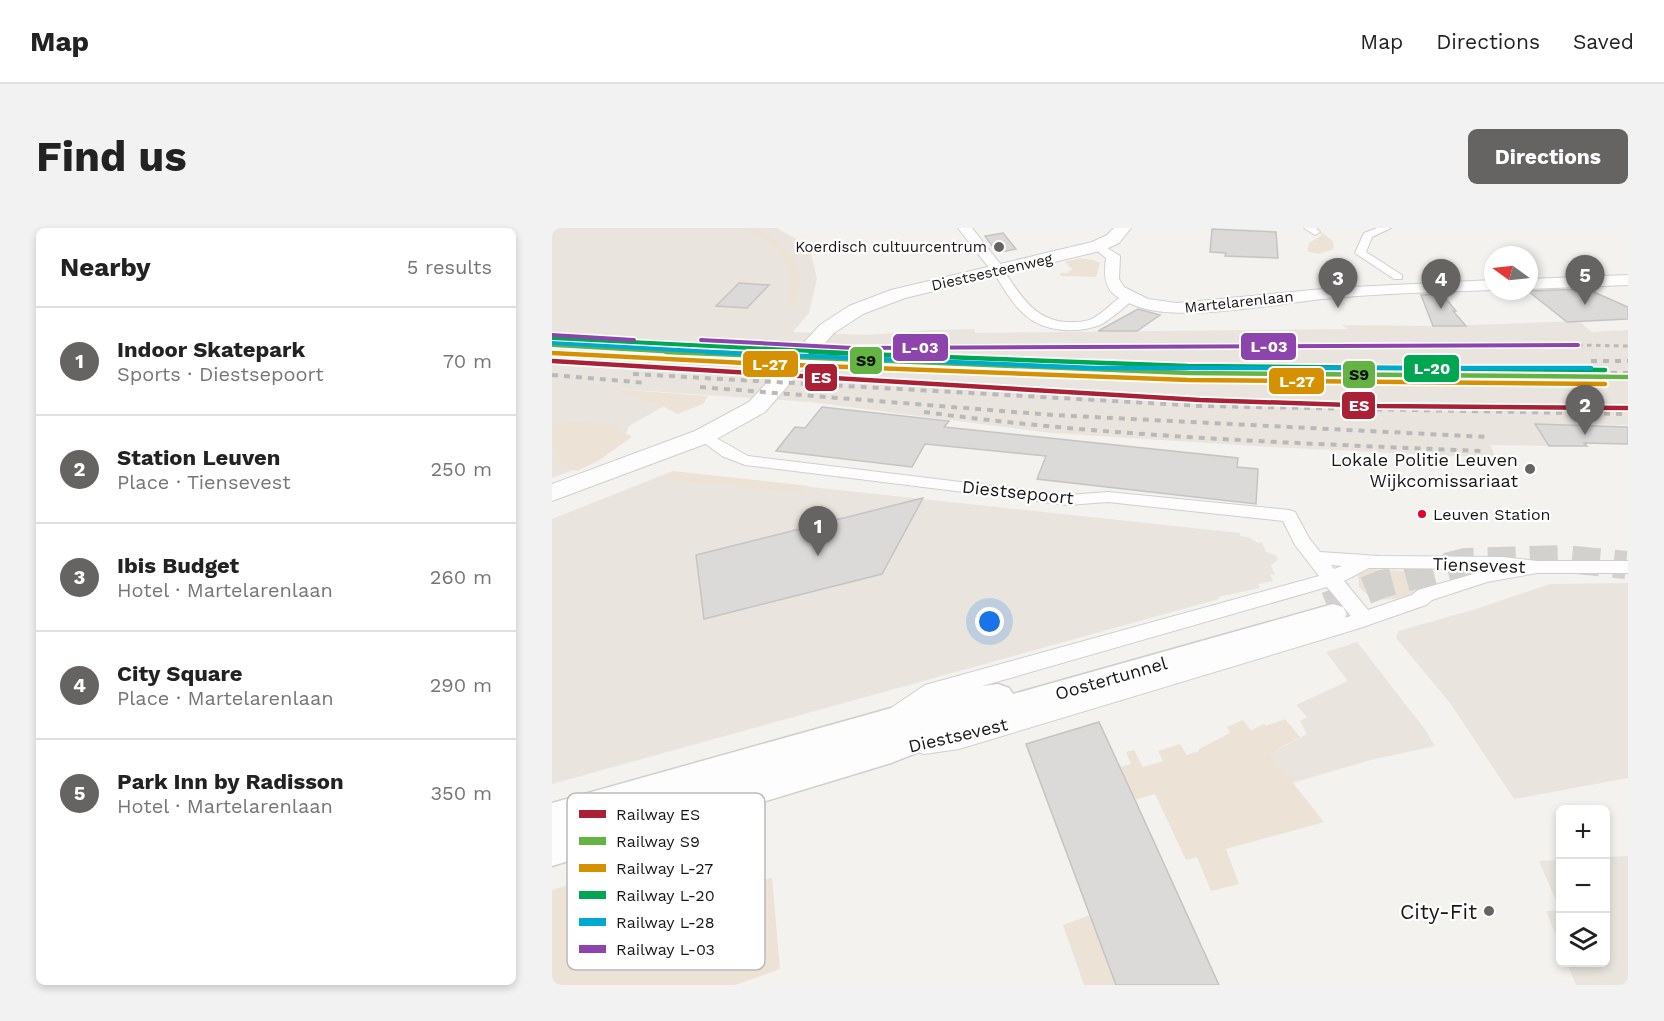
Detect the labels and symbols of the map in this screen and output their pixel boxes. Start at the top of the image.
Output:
place label: Koerdisch cultuurcentrum [795,238,987,256]
marker: Koerdisch cultuurcentrum [992,240,1006,254]
north arrow [1484,246,1538,300]
street label: Diestsesteenweg [930,249,1054,295]
pin: 5 [1566,256,1604,305]
pin: 3 [1318,259,1358,308]
pin: 4 [1422,260,1460,309]
street label: Martelarenlaan [1184,287,1294,317]
line badge: L-03 [1240,332,1297,361]
line badge: L-03 [892,333,949,362]
text: L-03 [1251,337,1287,356]
text: L-03 [902,338,938,357]
line badge: S9 [849,346,883,375]
line badge: L-27 [742,350,799,378]
text: S9 [856,351,876,370]
line badge: L-20 [1403,354,1460,383]
text: L-27 [752,355,788,374]
text: L-20 [1414,359,1450,378]
line badge: S9 [1342,360,1376,389]
line badge: ES [804,363,838,392]
text: S9 [1349,365,1369,384]
line badge: L-27 [1268,367,1325,395]
text: ES [811,368,831,387]
text: L-27 [1279,372,1315,391]
pin: 2 [1566,386,1604,435]
line badge: ES [1341,391,1376,420]
text: ES [1349,396,1369,415]
place label: Lokale Politie Leuven Wijkcomissariaat [1331,449,1518,491]
marker: Lokale Politie Leuven Wijkcomissariaat [1523,462,1537,476]
street label: Diestsepoort [961,476,1075,508]
place label: Leuven Station [1433,505,1551,524]
pin: 1 [798,506,838,556]
marker: Leuven Station [1416,508,1428,520]
street label: Tiensevest [1432,553,1526,577]
your location [975,607,1004,636]
street label: Oostertunnel [1053,652,1170,704]
street label: Diestsevest [906,713,1010,757]
legend [567,793,765,970]
text: Railway ES [616,805,700,824]
text: Railway S9 [616,832,700,851]
text: Railway L-27 [616,859,713,878]
text: Railway L-20 [616,886,715,905]
place label: City-Fit [1400,899,1477,924]
marker: City-Fit [1482,904,1496,918]
text: Railway L-28 [616,913,715,932]
text: Railway L-03 [616,940,715,959]

